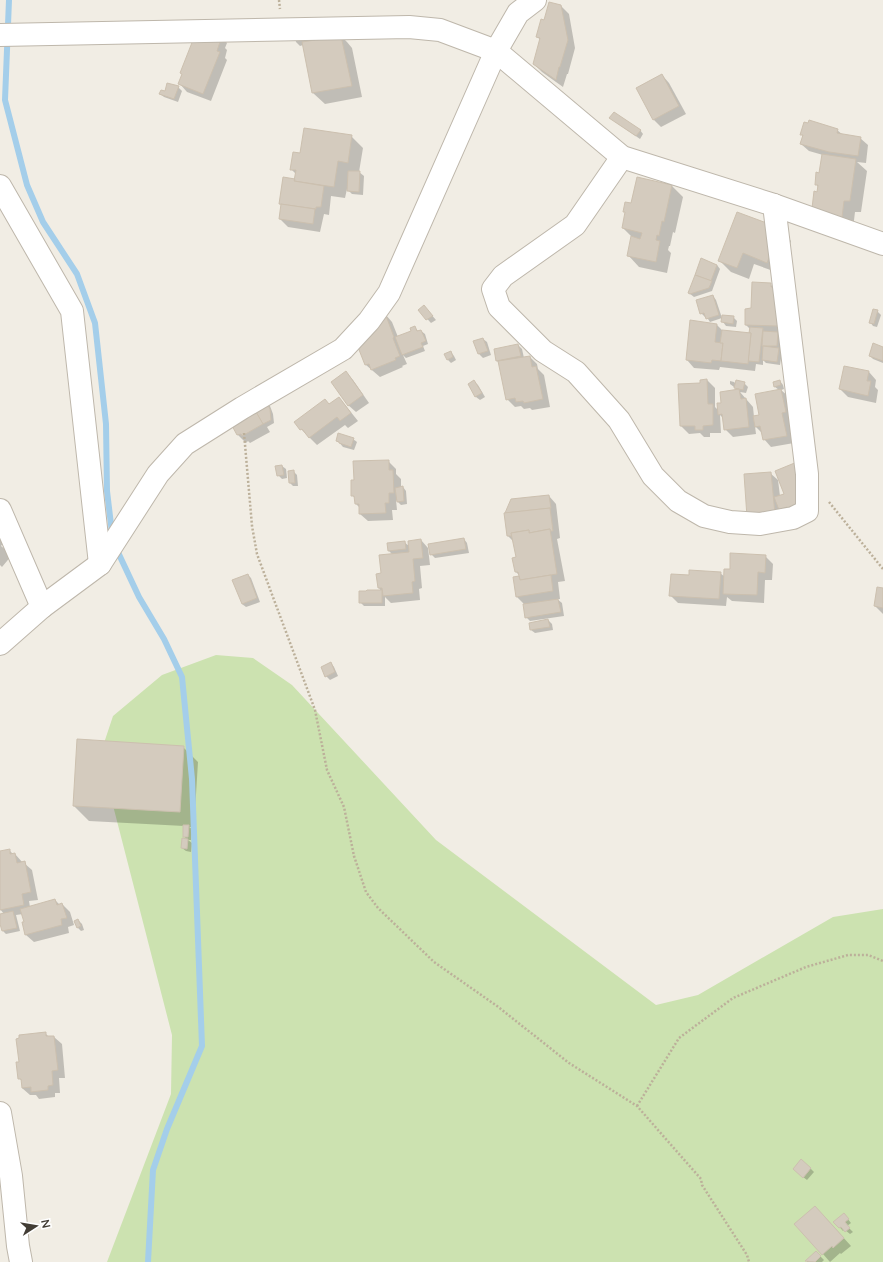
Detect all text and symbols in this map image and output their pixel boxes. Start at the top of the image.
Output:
north arrow [16,1206,56,1246]
text: N [39,1218,54,1229]

